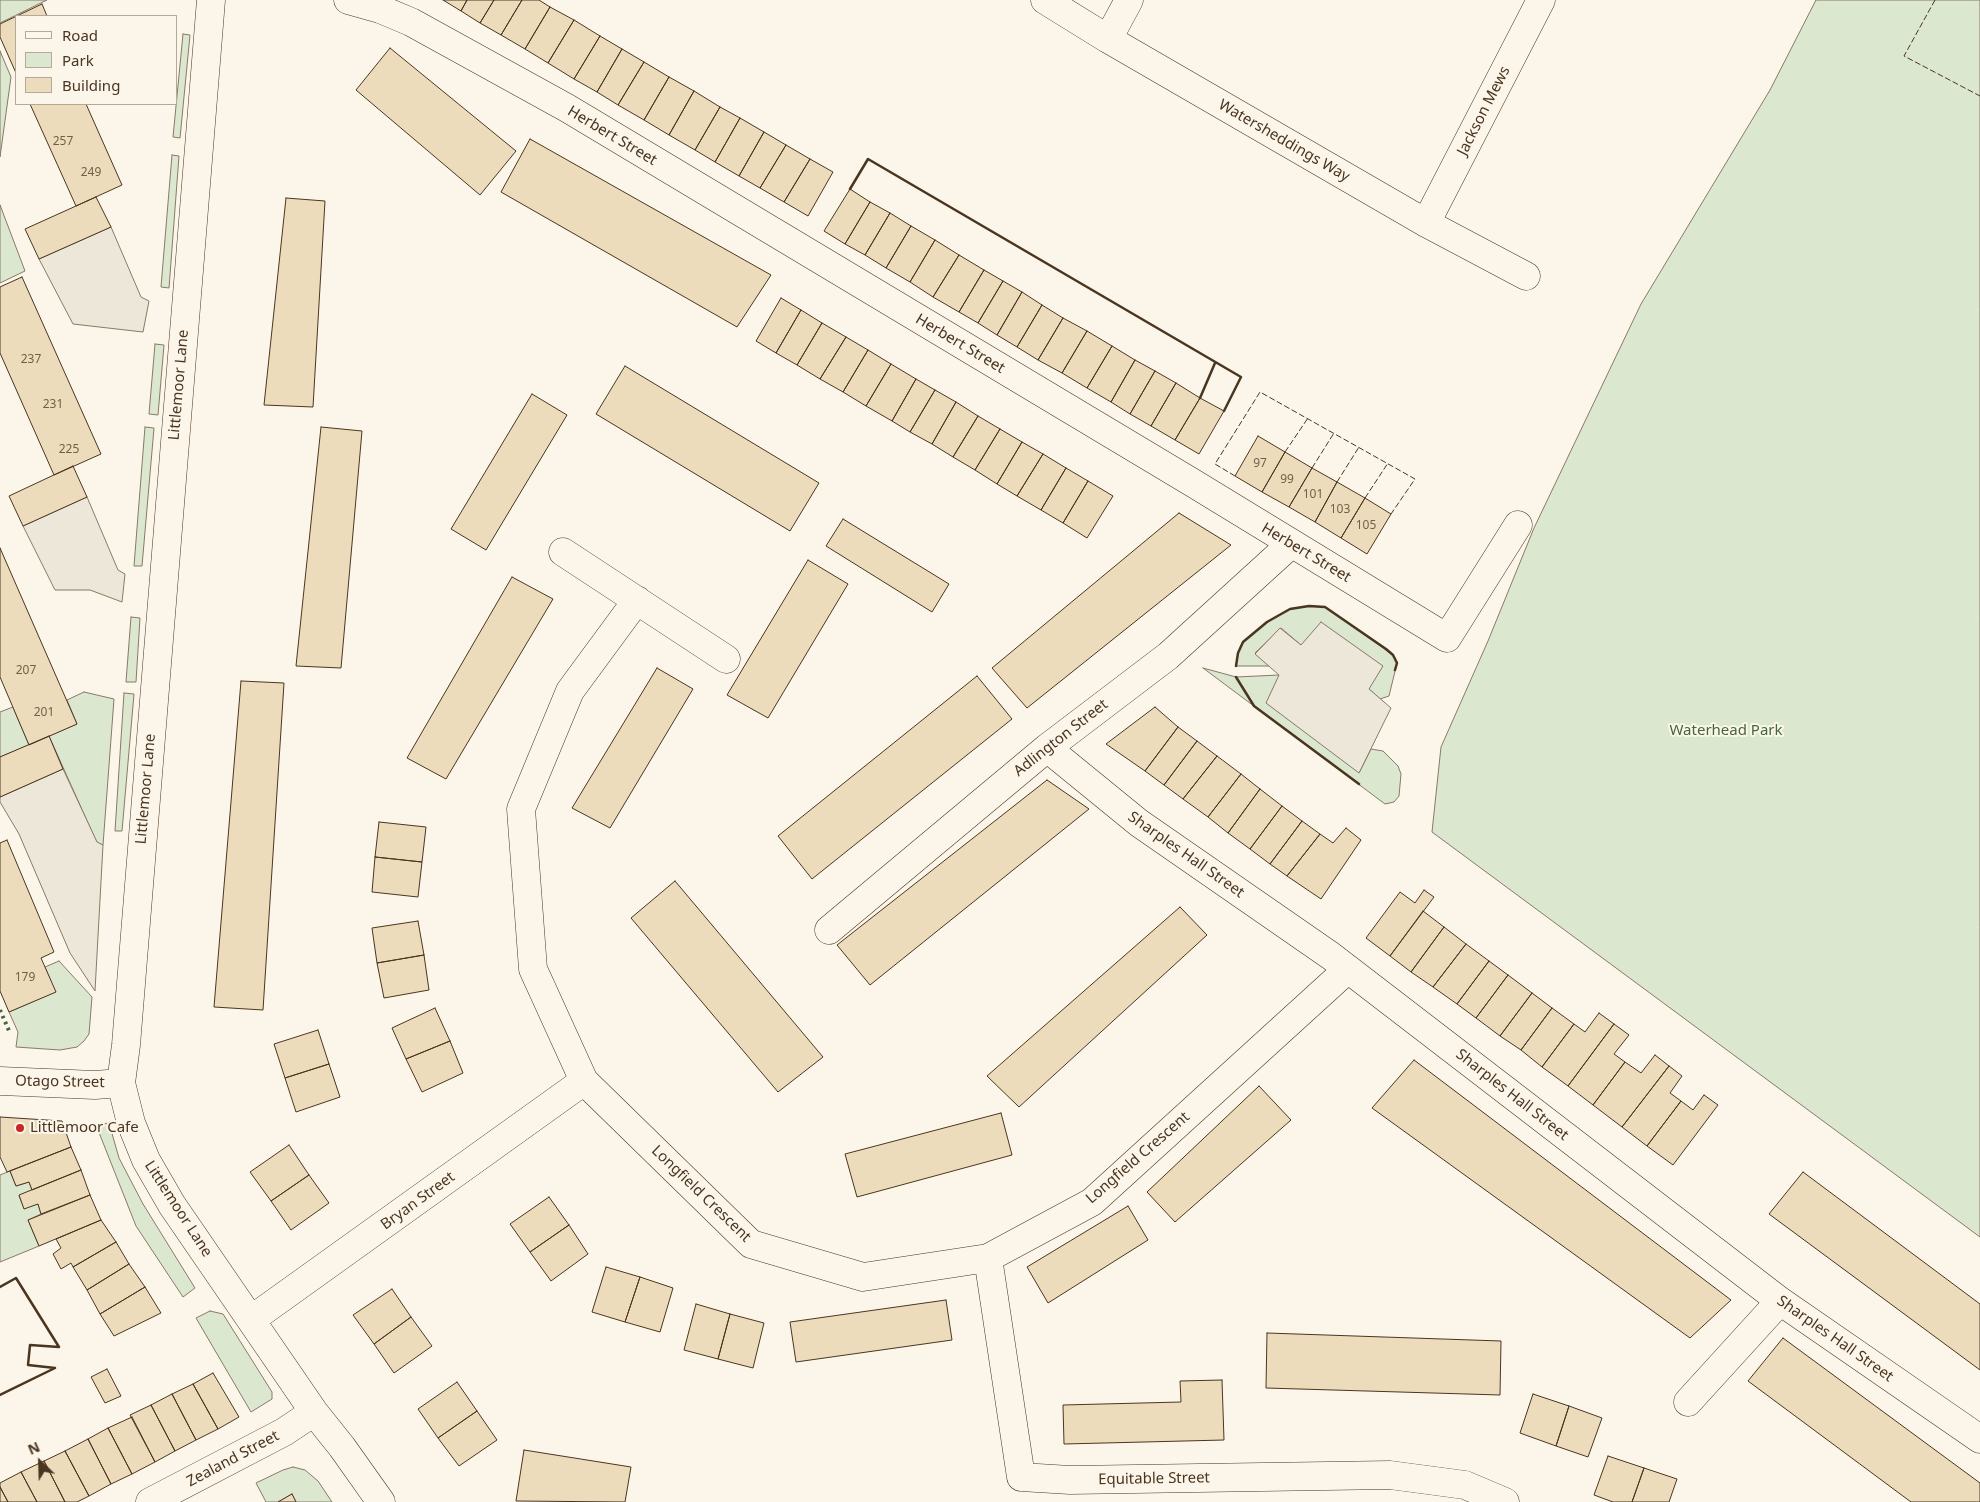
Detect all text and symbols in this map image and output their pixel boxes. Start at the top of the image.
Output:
legend [15,15,178,105]
text: Road [62,25,98,45]
text: Park [62,50,94,70]
street label: Jackson Mews [1454,63,1514,159]
text: Building [62,75,120,95]
street label: Watersheddings Way [1215,96,1353,186]
street label: Herbert Street [564,102,660,170]
house number: 257 [53,135,73,149]
house number: 249 [81,166,101,180]
street label: Herbert Street [912,310,1008,378]
street label: Littlemoor Lane [165,329,193,441]
house number: 237 [21,353,41,367]
house number: 231 [43,398,63,412]
house number: 225 [59,443,79,457]
house number: 97 [1253,457,1267,471]
house number: 99 [1280,473,1294,487]
house number: 101 [1303,488,1323,502]
house number: 103 [1330,503,1350,517]
street label: Herbert Street [1258,519,1354,587]
house number: 105 [1356,519,1376,533]
house number: 207 [16,664,36,678]
street label: Adlington Street [1010,696,1112,780]
house number: 201 [34,706,54,720]
park label: Waterhead Park [1669,722,1783,740]
street label: Littlemoor Lane [132,733,160,845]
street label: Sharples Hall Street [1124,808,1248,902]
house number: 179 [15,971,35,985]
street label: Sharples Hall Street [1452,1045,1572,1145]
street label: Otago Street [15,1072,105,1092]
street label: Longfield Crescent [1083,1108,1193,1208]
place label: Littlemoor Cafe [30,1119,139,1137]
marker: Littlemoor Cafe [14,1122,26,1134]
street label: Longfield Crescent [648,1142,754,1246]
street label: Littlemoor Lane [140,1157,216,1261]
street label: Bryan Street [377,1168,459,1234]
street label: Sharples Hall Street [1773,1292,1897,1386]
street label: Zealand Street [184,1427,282,1491]
north arrow [15,1437,65,1487]
text: N [25,1437,43,1459]
street label: Equitable Street [1098,1469,1210,1489]

